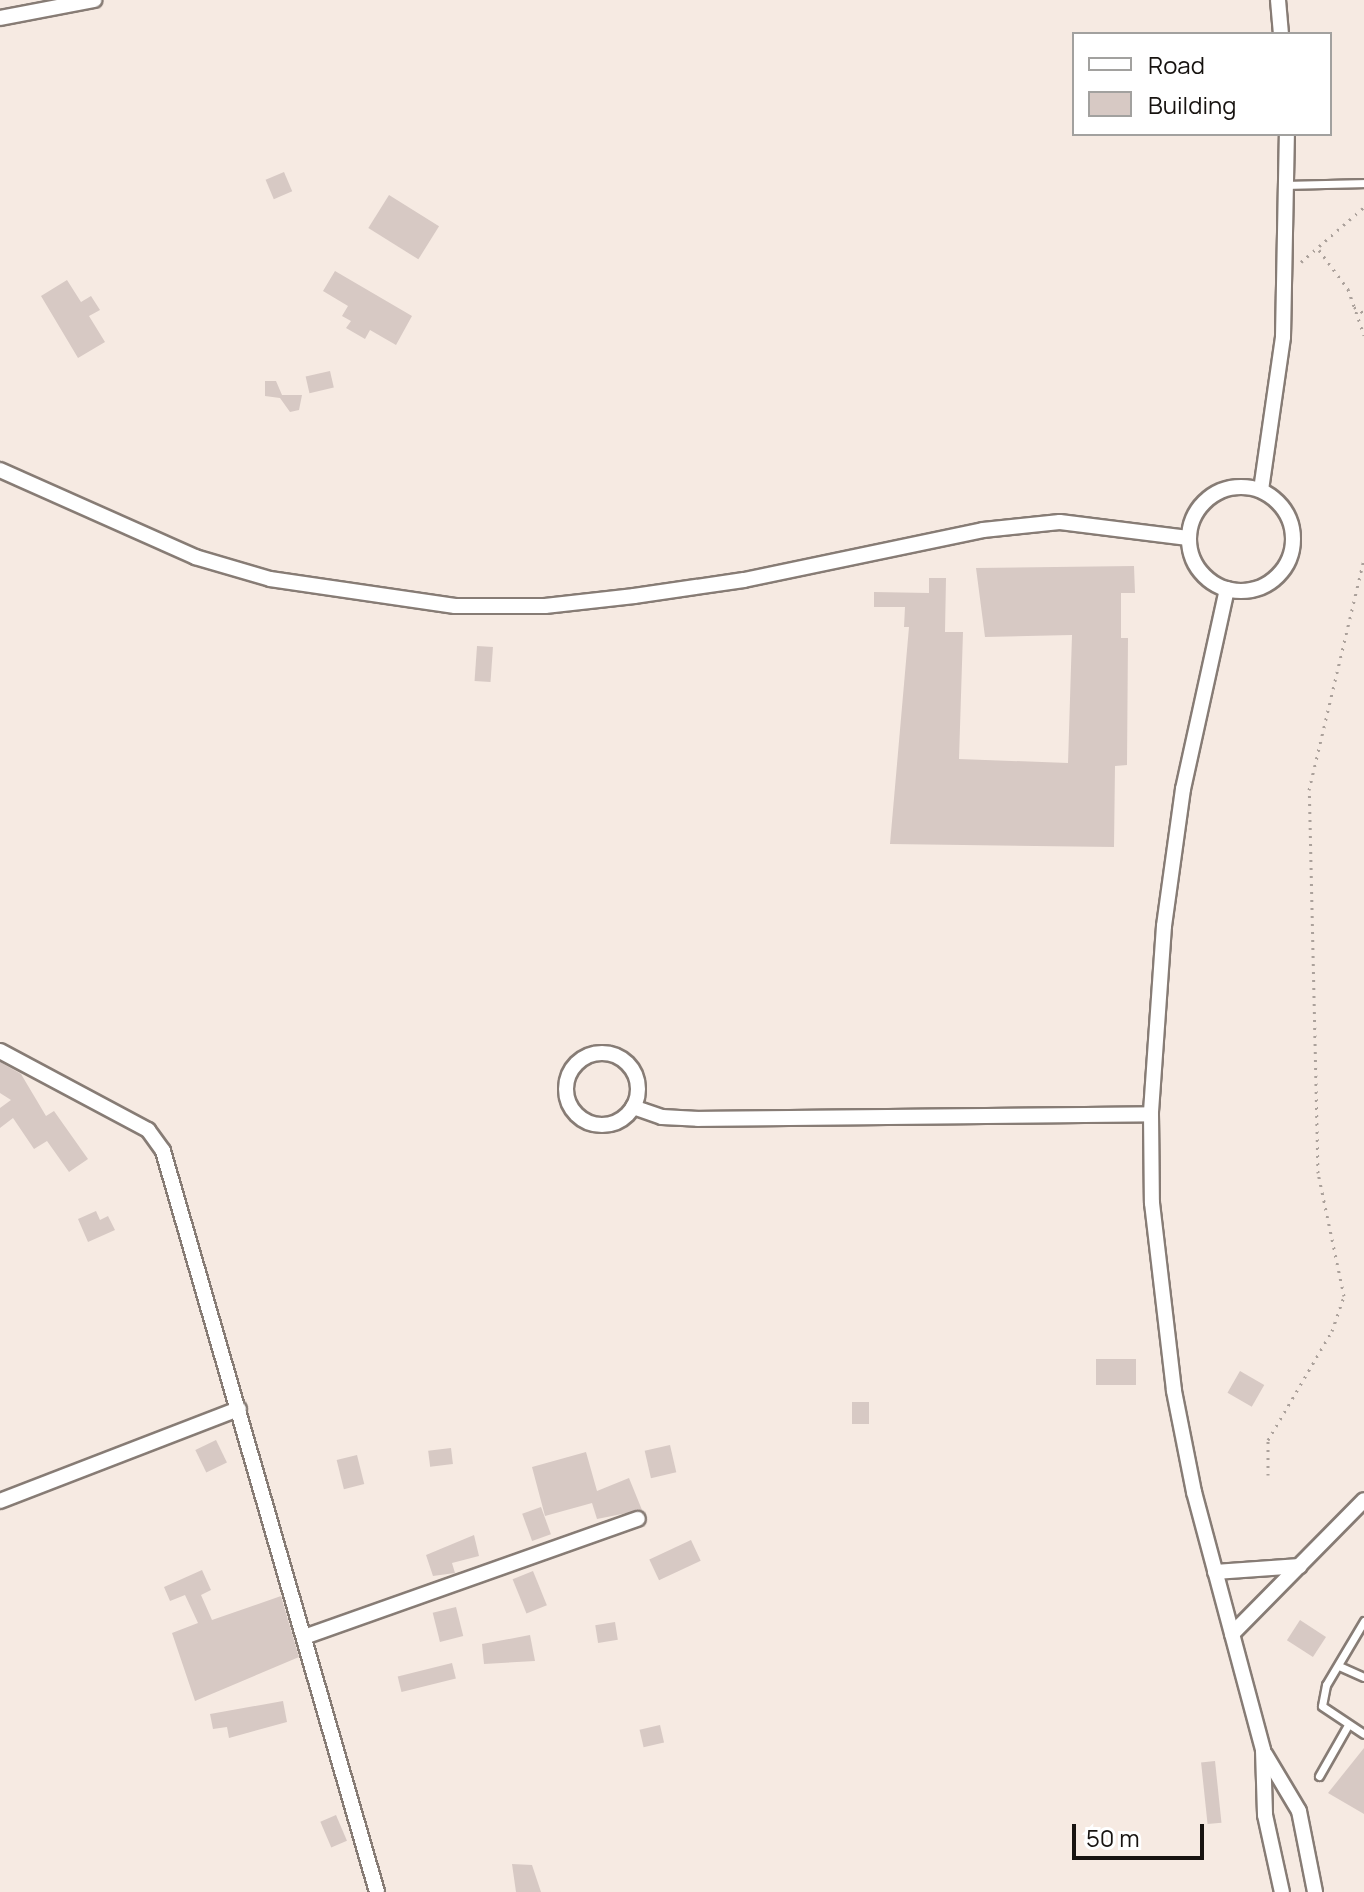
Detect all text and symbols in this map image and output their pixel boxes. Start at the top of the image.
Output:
legend [1072,32,1332,136]
text: Road [1148,48,1205,81]
text: Building [1148,88,1236,121]
scale bar [1076,1808,1208,1858]
text: 50 m [1086,1821,1140,1854]

